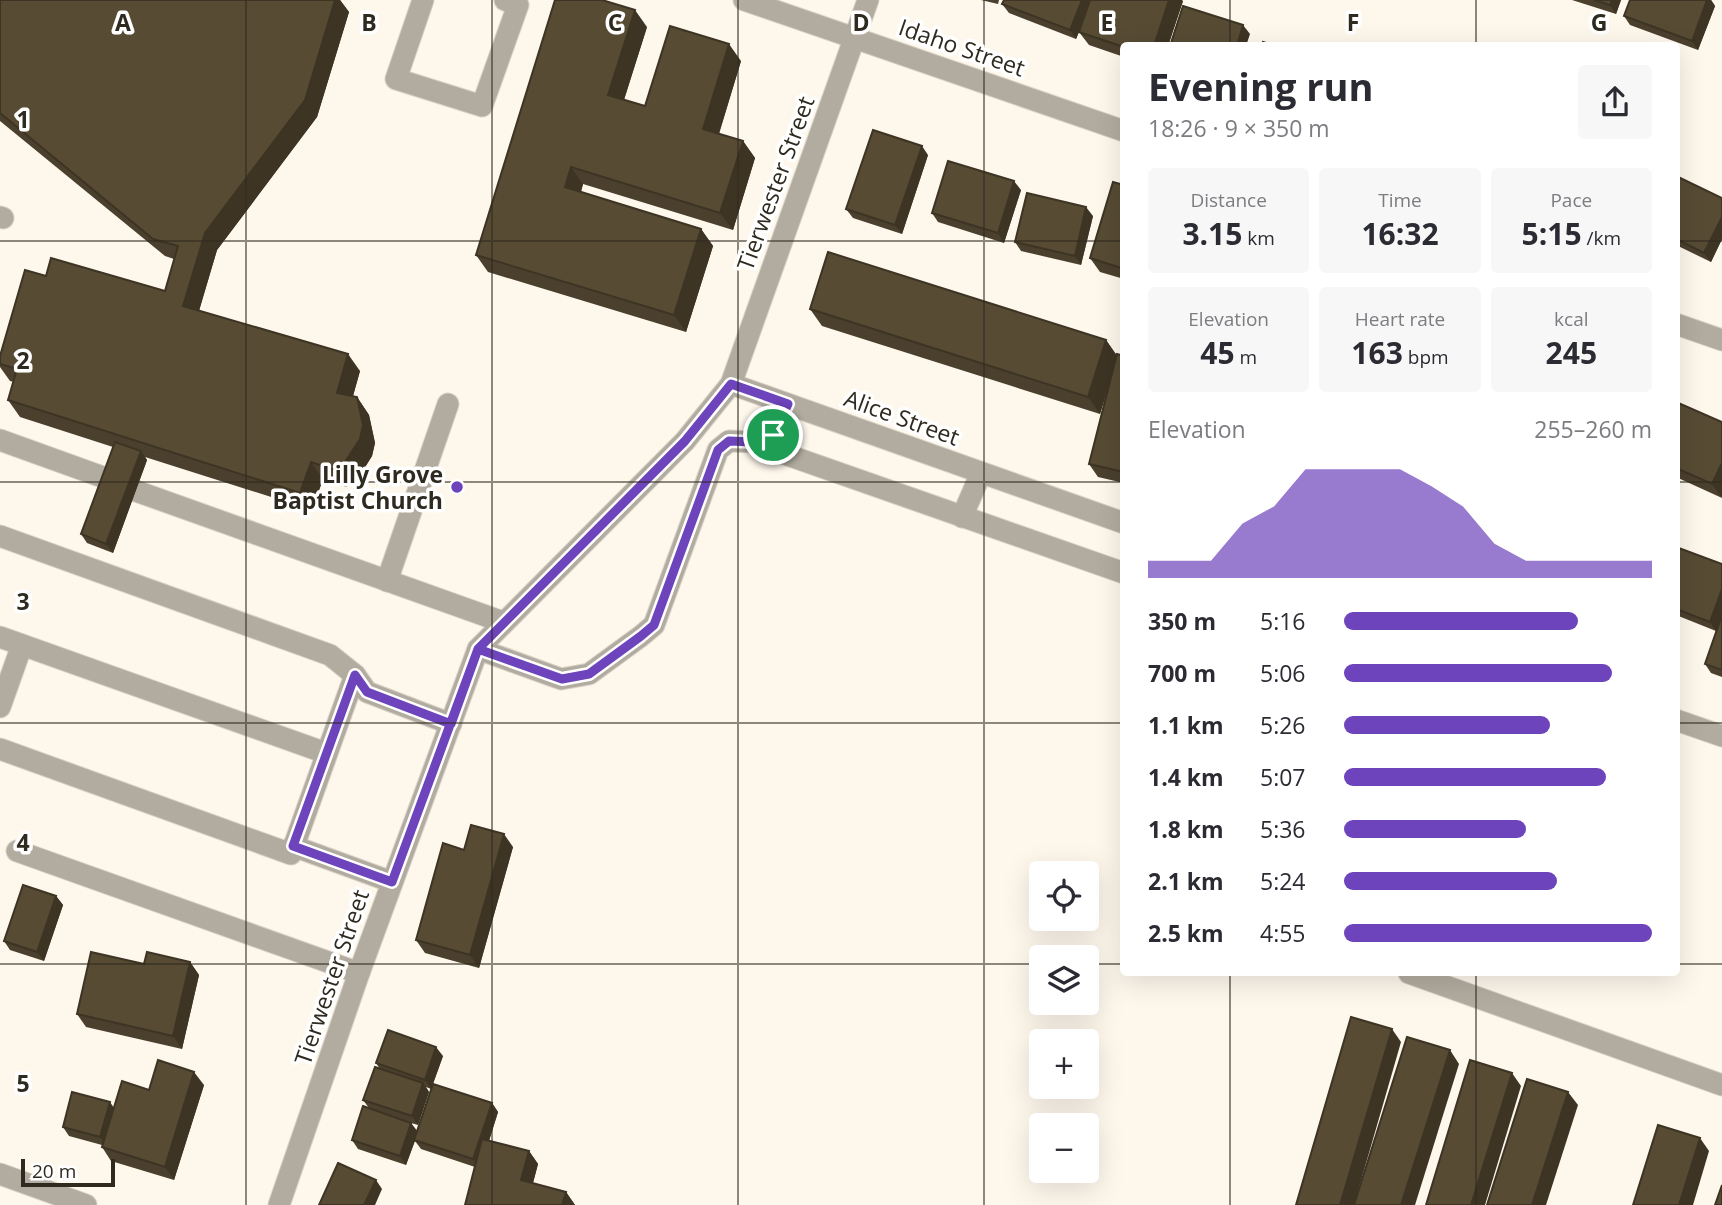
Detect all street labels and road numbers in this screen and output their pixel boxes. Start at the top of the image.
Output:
street label: Idaho Street [895,10,1029,84]
street label: Tierwester Street [729,91,821,275]
street label: Alice Street [840,381,964,453]
street label: Tierwester Street [286,885,376,1069]

